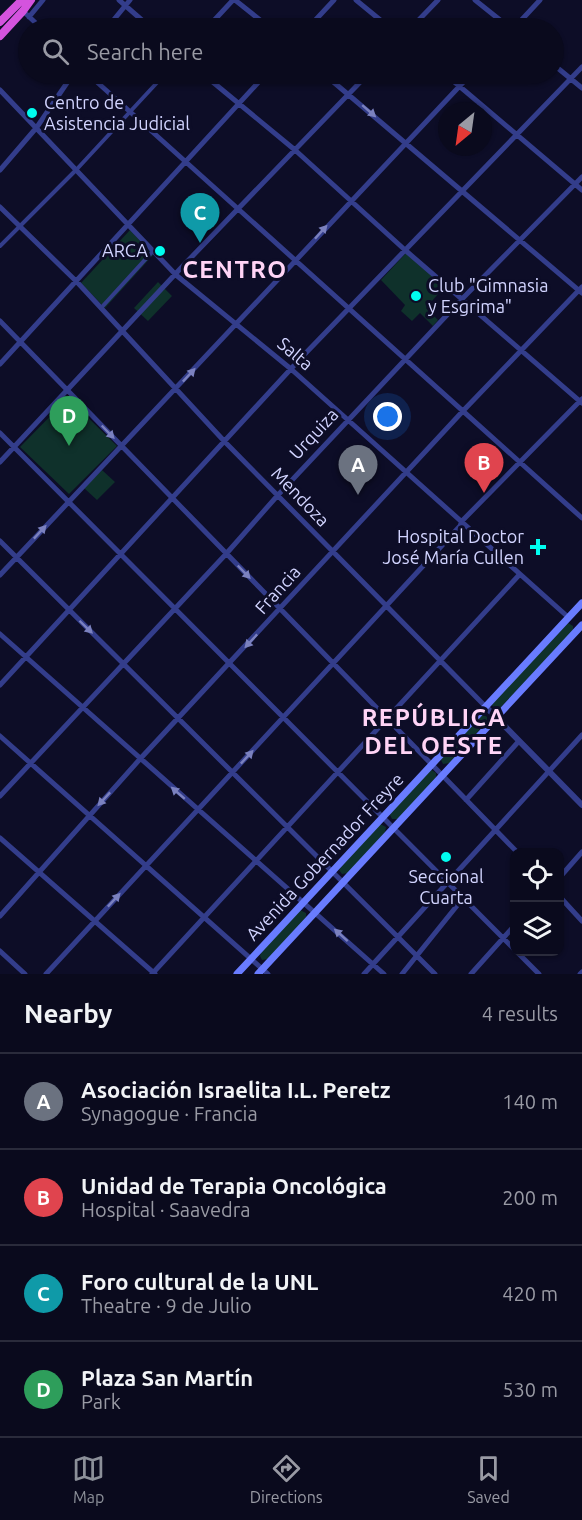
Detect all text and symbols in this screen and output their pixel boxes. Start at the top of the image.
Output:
search box [18,18,564,84]
icon: search [39,35,72,68]
text: Search here [87,39,203,64]
place label: Centro de Asistencia Judicial [44,92,190,133]
north arrow [438,102,492,156]
one-way arrow [361,104,376,117]
marker: Centro de Asistencia Judicial [25,106,39,120]
pin: C [180,194,220,243]
one-way arrow [314,225,328,240]
place label: ARCA [102,240,148,260]
marker: ARCA [153,244,167,258]
district label: CENTRO [182,256,288,283]
place label: Club "Gimnasia y Esgrima" [428,275,548,316]
marker: Club "Gimnasia y Esgrima" [409,289,423,303]
street label: Salta [274,333,317,374]
one-way arrow [181,368,195,382]
pin: D [50,396,88,446]
your location [373,402,402,431]
street label: Urquiza [285,404,342,463]
one-way arrow [101,424,115,438]
pin: B [464,444,504,493]
pin: A [338,446,378,495]
street label: Mendoza [268,463,334,530]
one-way arrow [33,525,46,540]
place label: Hospital Doctor José María Cullen [382,526,524,567]
marker: Hospital Doctor José María Cullen [529,538,547,556]
street label: Francia [251,561,304,617]
one-way arrow [237,564,251,579]
one-way arrow [79,619,93,633]
one-way arrow [244,634,258,649]
district label: REPÚBLICA DEL OESTE [362,702,506,759]
one-way arrow [240,750,253,765]
street label: Avenida Gobernador Freyre [241,769,407,944]
one-way arrow [171,787,186,800]
one-way arrow [97,792,111,806]
map controls [510,848,564,956]
button: locate [510,848,564,902]
marker: Seccional Cuarta [439,850,453,864]
place label: Seccional Cuarta [408,866,484,907]
one-way arrow [107,892,121,907]
button: layers [510,902,564,956]
one-way arrow [334,929,349,942]
text: Nearby [24,999,112,1028]
text: 4 results [482,1002,558,1025]
text: Asociación Israelita I.L. Peretz [81,1077,391,1102]
text: A [36,1090,51,1113]
text: 140 m [502,1090,558,1113]
text: Synagogue · Francia [81,1102,258,1125]
text: Unidad de Terapia Oncológica [81,1173,387,1198]
text: B [37,1186,50,1209]
text: 200 m [502,1186,558,1209]
text: Hospital · Saavedra [81,1198,251,1221]
text: Foro cultural de la UNL [81,1269,318,1294]
text: C [37,1282,50,1305]
text: 420 m [502,1282,558,1305]
text: Theatre · 9 de Julio [81,1294,252,1317]
text: Plaza San Martín [81,1365,253,1390]
text: D [36,1378,51,1401]
text: 530 m [502,1378,558,1401]
text: Park [81,1390,121,1413]
tab: Map [72,1452,105,1506]
tab: Directions [250,1452,323,1506]
tab: Saved [467,1452,510,1506]

